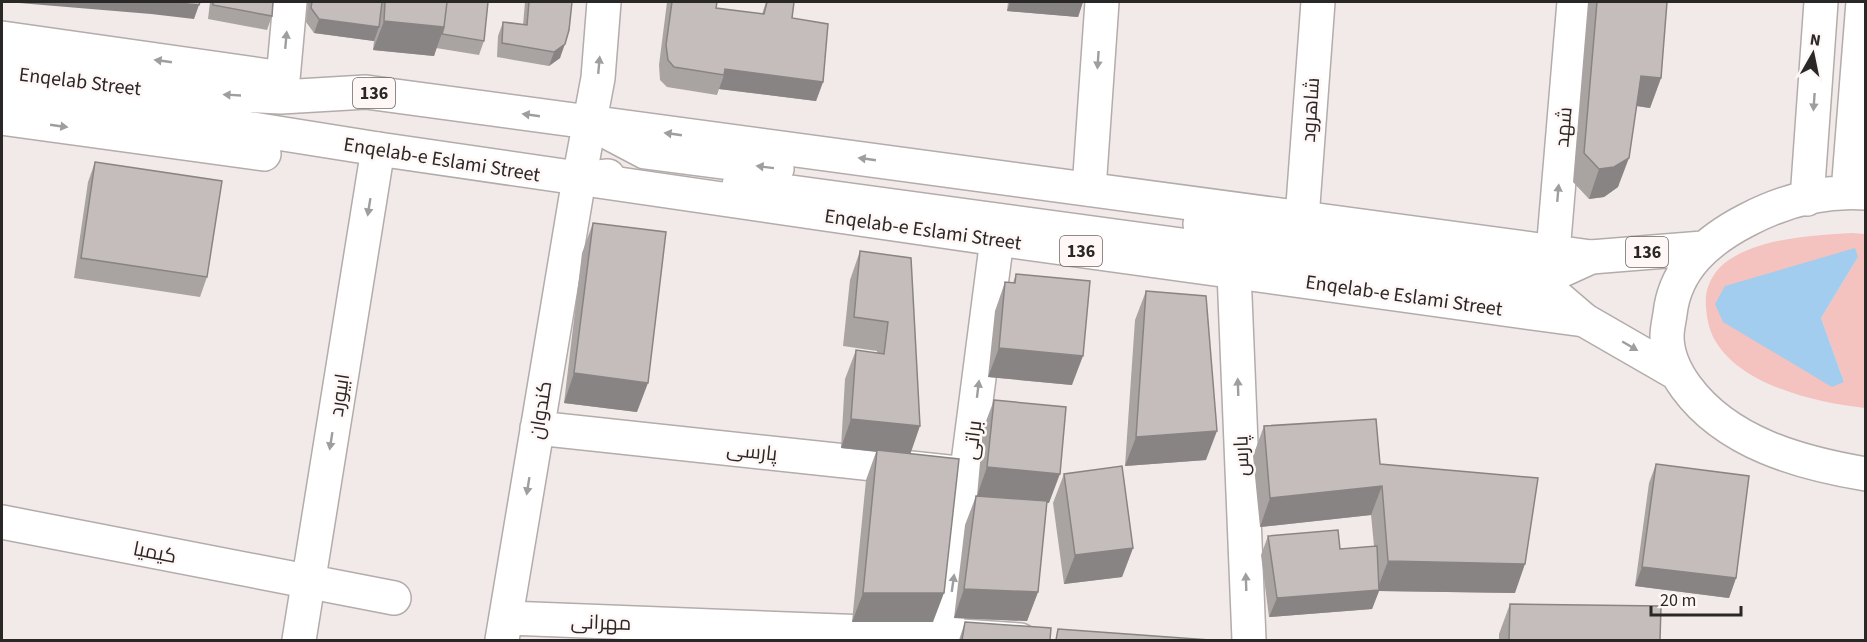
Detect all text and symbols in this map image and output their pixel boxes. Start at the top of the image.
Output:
north arrow [1783,24,1843,84]
text: N [1808,28,1822,52]
one-way arrow [282,31,291,50]
one-way arrow [1093,50,1102,69]
one-way arrow [594,55,604,74]
one-way arrow [153,57,172,66]
street label: Enqelab Street [17,61,143,103]
street label: شاهرود [1295,77,1327,143]
road number: 136 [353,78,395,108]
one-way arrow [223,90,242,99]
one-way arrow [1809,92,1819,111]
street label: شهد [1548,106,1580,148]
one-way arrow [521,110,540,119]
one-way arrow [50,121,69,131]
one-way arrow [664,129,683,138]
street label: Enqelab-e Eslami Street [342,131,542,189]
one-way arrow [857,155,876,164]
one-way arrow [756,163,775,172]
one-way arrow [1553,184,1563,203]
one-way arrow [364,198,373,217]
street label: Enqelab-e Eslami Street [823,202,1023,258]
road number: 136 [1060,236,1102,266]
road number: 136 [1626,237,1668,267]
street label: Enqelab-e Eslami Street [1304,268,1504,324]
one-way arrow [1622,341,1638,352]
street label: ابیورد [323,372,357,419]
one-way arrow [1234,378,1243,397]
street label: کندوان [523,379,559,441]
one-way arrow [973,380,983,399]
street label: براتی [957,419,989,462]
one-way arrow [327,432,336,451]
street label: پارس [1227,434,1257,477]
street label: پارسی [725,435,779,469]
one-way arrow [523,476,532,495]
street label: کیمیا [131,535,179,571]
one-way arrow [948,573,957,592]
one-way arrow [1242,573,1251,592]
scale bar [1651,579,1741,617]
text: 20 m [1660,588,1696,613]
street label: مهرانی [570,608,632,638]

